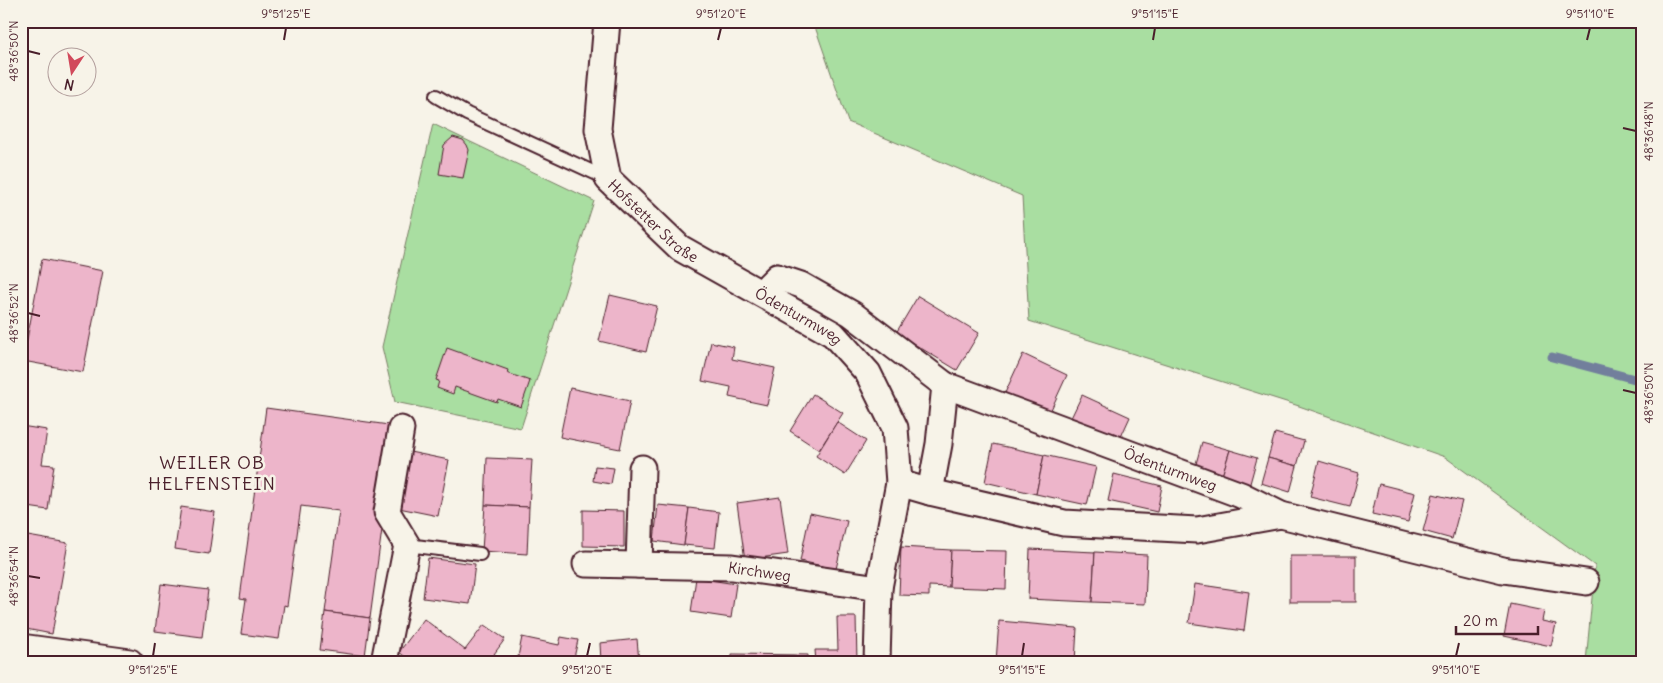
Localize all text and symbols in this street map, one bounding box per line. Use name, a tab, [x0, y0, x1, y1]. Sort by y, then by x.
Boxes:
text: 9°51'25"E	[261, 6, 311, 21]
text: 9°51'20"E	[696, 6, 746, 21]
text: 9°51'15"E	[1131, 6, 1179, 21]
text: 9°51'10"E	[1566, 6, 1614, 21]
text: 48°36'50"N	[6, 20, 21, 82]
north arrow	[48, 48, 98, 98]
text: N	[63, 75, 76, 95]
text: 48°36'48"N	[1641, 101, 1656, 161]
street label: Hofstetter Straße	[604, 175, 702, 266]
text: 48°36'52"N	[6, 283, 21, 343]
street label: Ödenturmweg	[752, 283, 847, 348]
text: 48°36'50"N	[1641, 362, 1656, 424]
street label: Ödenturmweg	[1121, 443, 1220, 495]
district label: WEILER OB HELFENSTEIN	[148, 451, 276, 495]
text: 48°36'54"N	[6, 546, 21, 606]
street label: Kirchweg	[727, 557, 792, 585]
scale bar	[1456, 603, 1538, 635]
text: 20 m	[1463, 611, 1498, 630]
text: 9°51'25"E	[128, 662, 178, 677]
text: 9°51'20"E	[562, 662, 612, 677]
text: 9°51'15"E	[998, 662, 1046, 677]
text: 9°51'10"E	[1432, 662, 1480, 677]

